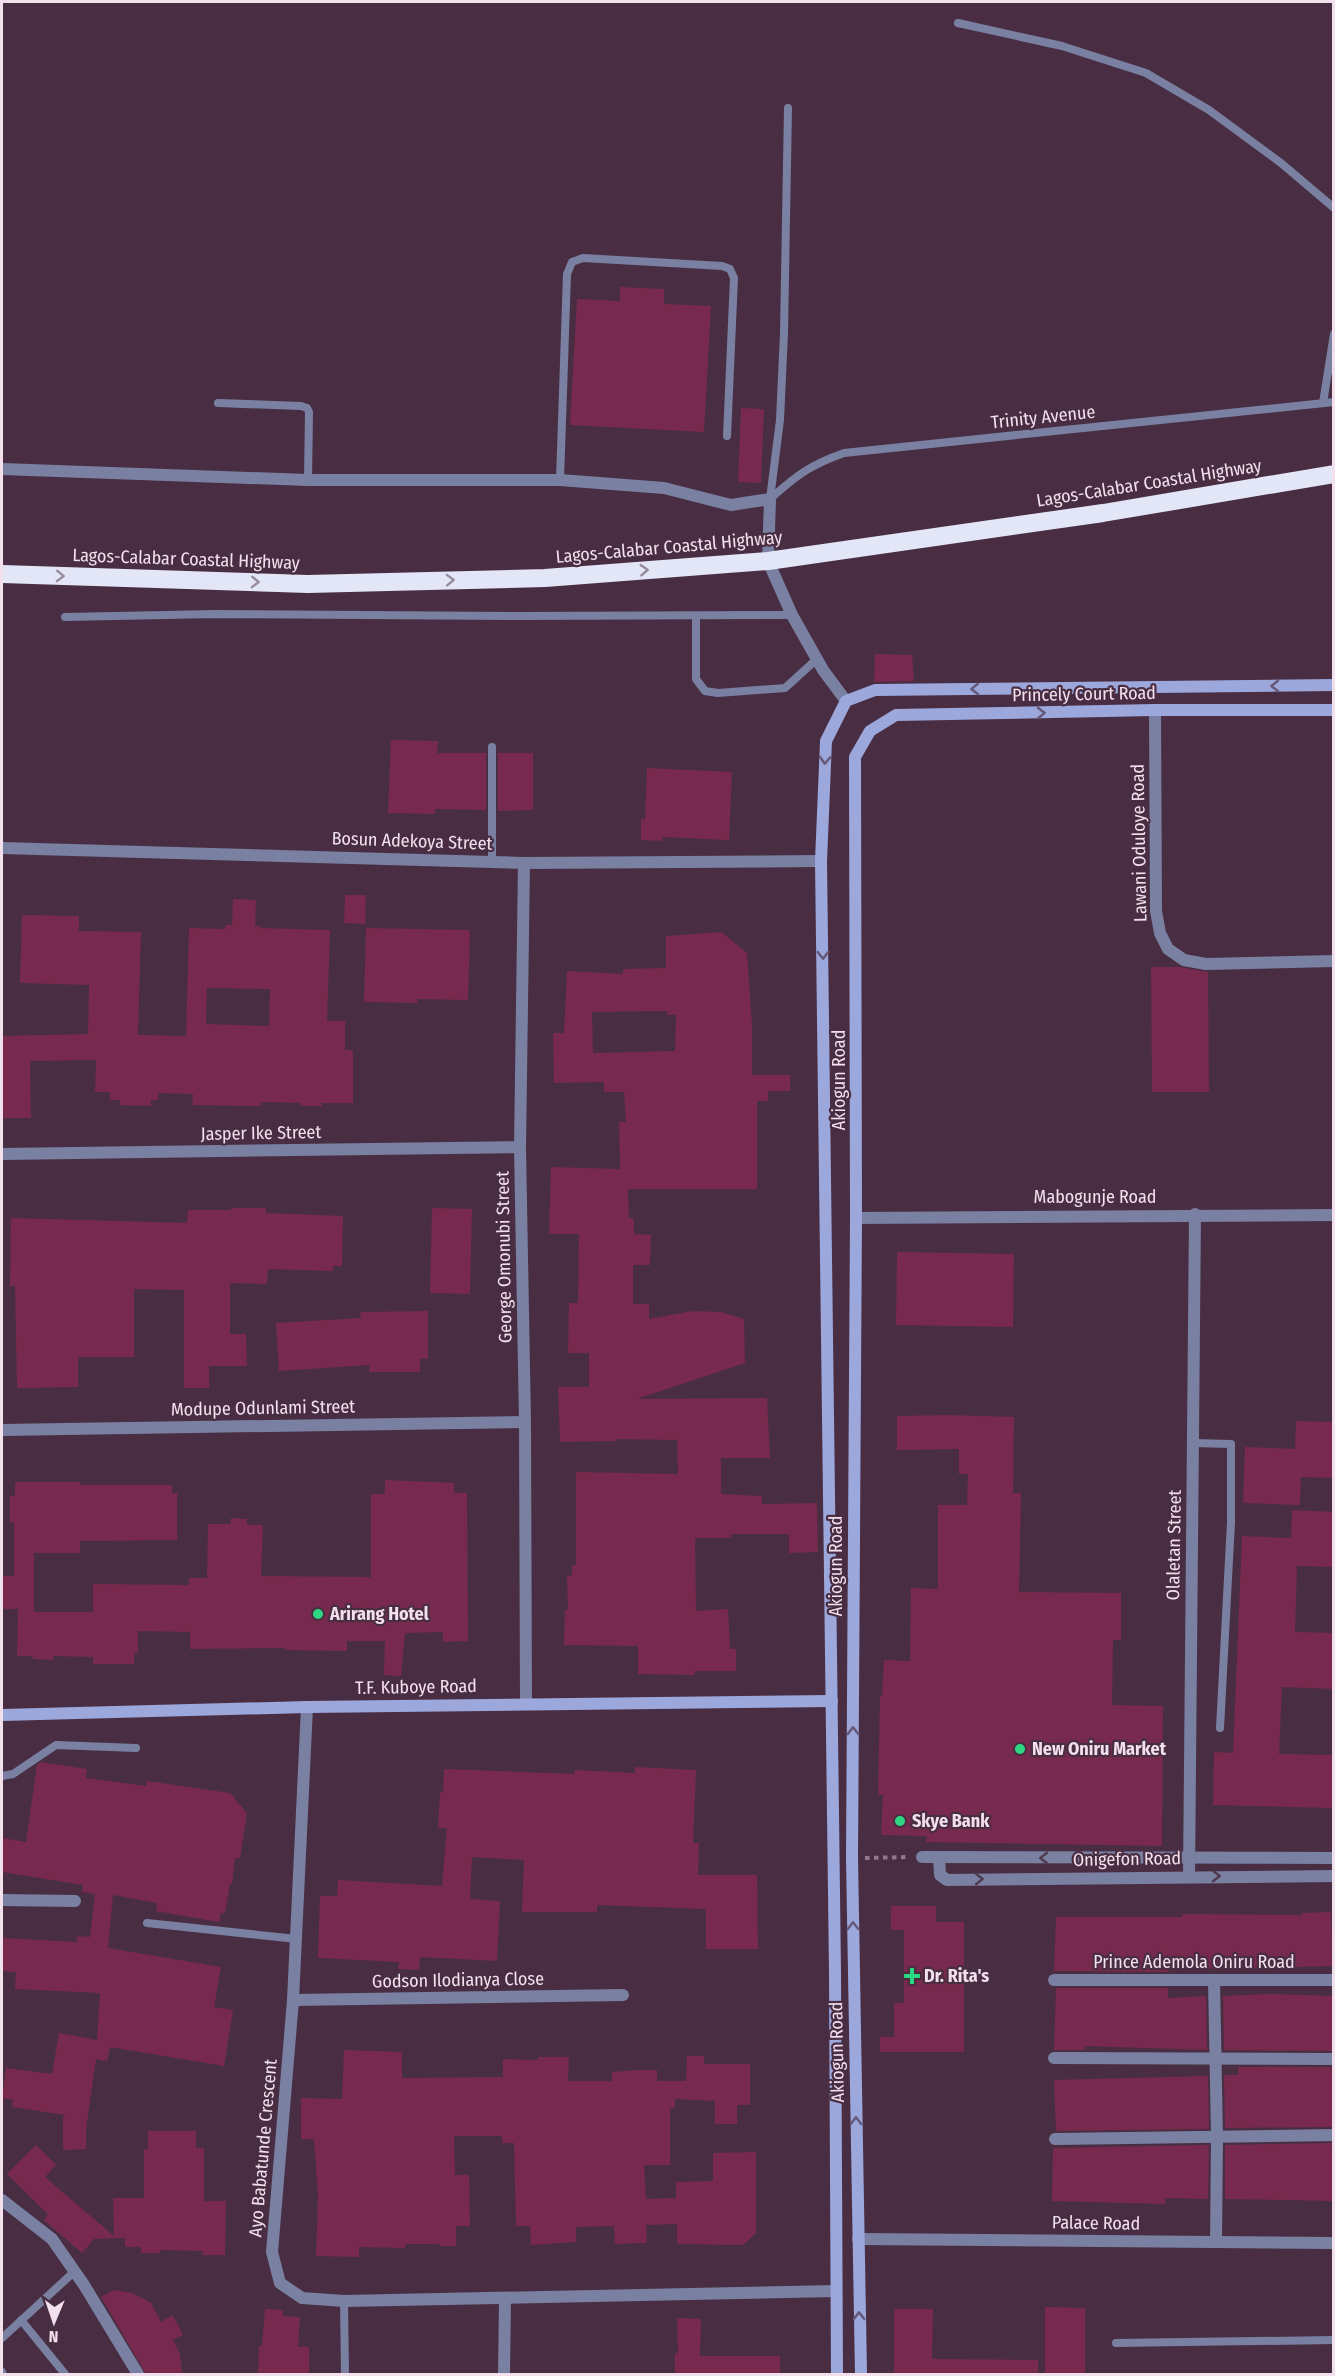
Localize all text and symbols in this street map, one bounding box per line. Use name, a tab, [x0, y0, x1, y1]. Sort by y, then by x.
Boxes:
street label: Trinity Avenue	[990, 401, 1096, 433]
street label: Lagos-Calabar Coastal Highway	[1035, 454, 1263, 512]
street label: Lagos-Calabar Coastal Highway	[555, 526, 783, 568]
street label: Lagos-Calabar Coastal Highway	[72, 544, 300, 574]
one-way arrow	[640, 564, 649, 577]
one-way arrow	[55, 569, 64, 582]
one-way arrow	[445, 574, 454, 587]
one-way arrow	[250, 576, 259, 589]
one-way arrow	[1271, 680, 1280, 692]
street label: Princely Court Road	[1012, 682, 1156, 706]
one-way arrow	[971, 683, 980, 695]
one-way arrow	[1036, 706, 1045, 719]
one-way arrow	[819, 756, 832, 765]
street label: Lawani Oduloye Road	[1127, 764, 1151, 922]
street label: Bosun Adekoya Street	[331, 827, 493, 855]
one-way arrow	[817, 950, 829, 959]
street label: Akiogun Road	[828, 1030, 850, 1130]
street label: Jasper Ike Street	[201, 1121, 322, 1145]
street label: George Omonubi Street	[491, 1171, 517, 1343]
street label: Mabogunje Road	[1034, 1186, 1156, 1208]
street label: Modupe Odunlami Street	[171, 1395, 355, 1421]
street label: Olaletan Street	[1162, 1489, 1186, 1601]
street label: Akiogun Road	[825, 1516, 847, 1616]
place label: Arirang Hotel	[329, 1603, 429, 1625]
marker: Arirang Hotel	[311, 1607, 325, 1621]
street label: T.F. Kuboye Road	[355, 1675, 477, 1699]
one-way arrow	[847, 1727, 859, 1736]
place label: New Oniru Market	[1032, 1738, 1167, 1760]
marker: New Oniru Market	[1013, 1742, 1027, 1756]
place label: Skye Bank	[912, 1810, 990, 1832]
marker: Skye Bank	[893, 1814, 907, 1828]
street label: Onigefon Road	[1073, 1847, 1181, 1871]
one-way arrow	[1040, 1852, 1049, 1864]
one-way arrow	[1212, 1870, 1221, 1882]
one-way arrow	[975, 1873, 984, 1885]
one-way arrow	[847, 1922, 860, 1931]
street label: Prince Ademola Oniru Road	[1093, 1951, 1295, 1973]
place label: Dr. Rita's	[924, 1965, 989, 1987]
street label: Godson Ilodianya Close	[372, 1967, 544, 1992]
marker: Dr. Rita's	[905, 1969, 919, 1983]
street label: Akiogun Road	[825, 2002, 849, 2102]
street label: Ayo Babatunde Crescent	[244, 2058, 282, 2238]
one-way arrow	[850, 2117, 862, 2126]
street label: Palace Road	[1052, 2211, 1140, 2235]
north arrow	[24, 2292, 84, 2352]
one-way arrow	[853, 2312, 866, 2321]
text: N	[48, 2327, 59, 2346]

